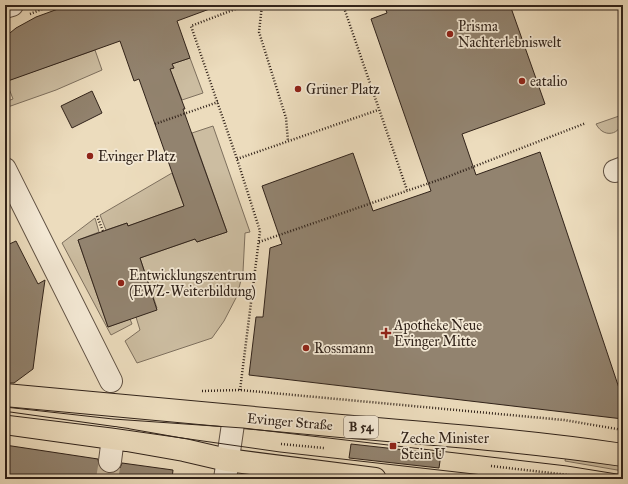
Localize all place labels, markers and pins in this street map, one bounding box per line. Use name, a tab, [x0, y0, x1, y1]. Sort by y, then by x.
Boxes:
place label: Prisma Nachterlebniswelt	[458, 18, 562, 51]
marker: Prisma Nachterlebniswelt	[445, 29, 455, 39]
place label: eatalio	[530, 73, 567, 90]
marker: eatalio	[517, 76, 527, 86]
place label: Grüner Platz	[306, 81, 380, 98]
marker: Grüner Platz	[293, 84, 303, 94]
place label: Evinger Platz	[98, 148, 176, 165]
marker: Evinger Platz	[85, 151, 95, 161]
place label: Entwicklungszentrum (EWZ-Weiterbildung)	[129, 267, 257, 301]
marker: Entwicklungszentrum (EWZ-Weiterbildung)	[116, 278, 126, 288]
place label: Apotheke Neue Evinger Mitte	[393, 317, 482, 350]
marker: Apotheke Neue Evinger Mitte	[381, 328, 391, 338]
place label: Rossmann	[314, 340, 374, 357]
marker: Rossmann	[301, 343, 311, 353]
place label: Zeche Minister Stein U	[401, 430, 490, 463]
marker: Zeche Minister Stein U	[388, 441, 398, 451]

